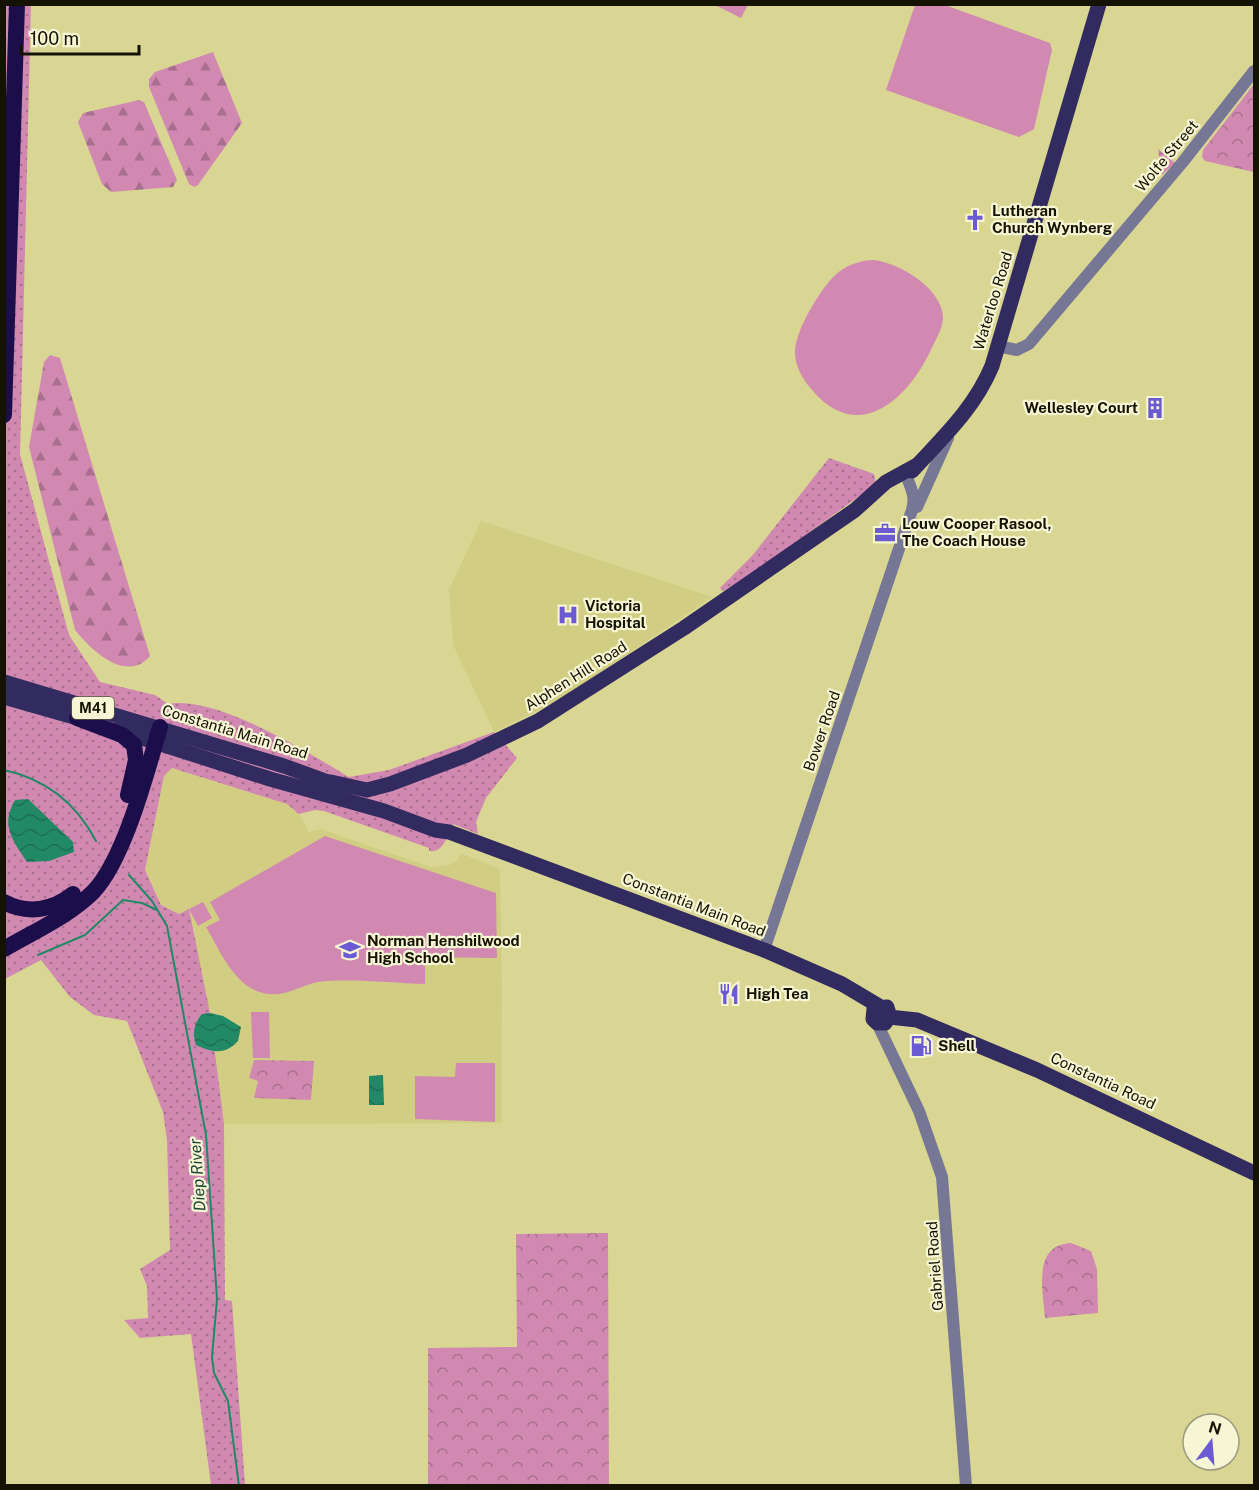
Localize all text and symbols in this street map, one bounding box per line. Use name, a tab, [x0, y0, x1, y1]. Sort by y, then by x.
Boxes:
scale bar	[21, 18, 140, 56]
text: 100 m	[30, 28, 79, 49]
street label: Wolfe Street	[1132, 116, 1202, 195]
place label: Lutheran Church Wynberg	[992, 202, 1113, 236]
church icon: Lutheran Church Wynberg	[963, 208, 987, 232]
street label: Waterloo Road	[970, 250, 1016, 352]
building icon: Wellesley Court	[1143, 396, 1167, 420]
place label: Wellesley Court	[1025, 399, 1138, 416]
place label: Louw Cooper Rasool, The Coach House	[902, 515, 1052, 549]
office icon: Louw Cooper Rasool, The Coach House	[873, 521, 897, 545]
place label: Victoria Hospital	[585, 597, 646, 631]
hospital icon: Victoria Hospital	[556, 603, 580, 627]
street label: Alphen Hill Road	[522, 637, 630, 714]
street label: Bower Road	[800, 689, 843, 773]
road number: M41	[72, 697, 114, 719]
street label: Constantia Main Road	[160, 701, 310, 762]
street label: Constantia Main Road	[620, 869, 768, 940]
place label: Norman Henshilwood High School	[367, 932, 520, 966]
school or university icon: Norman Henshilwood High School	[338, 938, 362, 962]
restaurant icon: High Tea	[717, 982, 741, 1006]
place label: High Tea	[746, 985, 808, 1002]
fuel station icon: Shell	[909, 1034, 933, 1058]
place label: Shell	[938, 1037, 976, 1054]
street label: Constantia Road	[1048, 1049, 1159, 1112]
water label: Diep River	[185, 1137, 210, 1212]
street label: Gabriel Road	[923, 1221, 946, 1312]
north arrow	[1181, 1412, 1241, 1472]
text: N	[1206, 1417, 1224, 1439]

